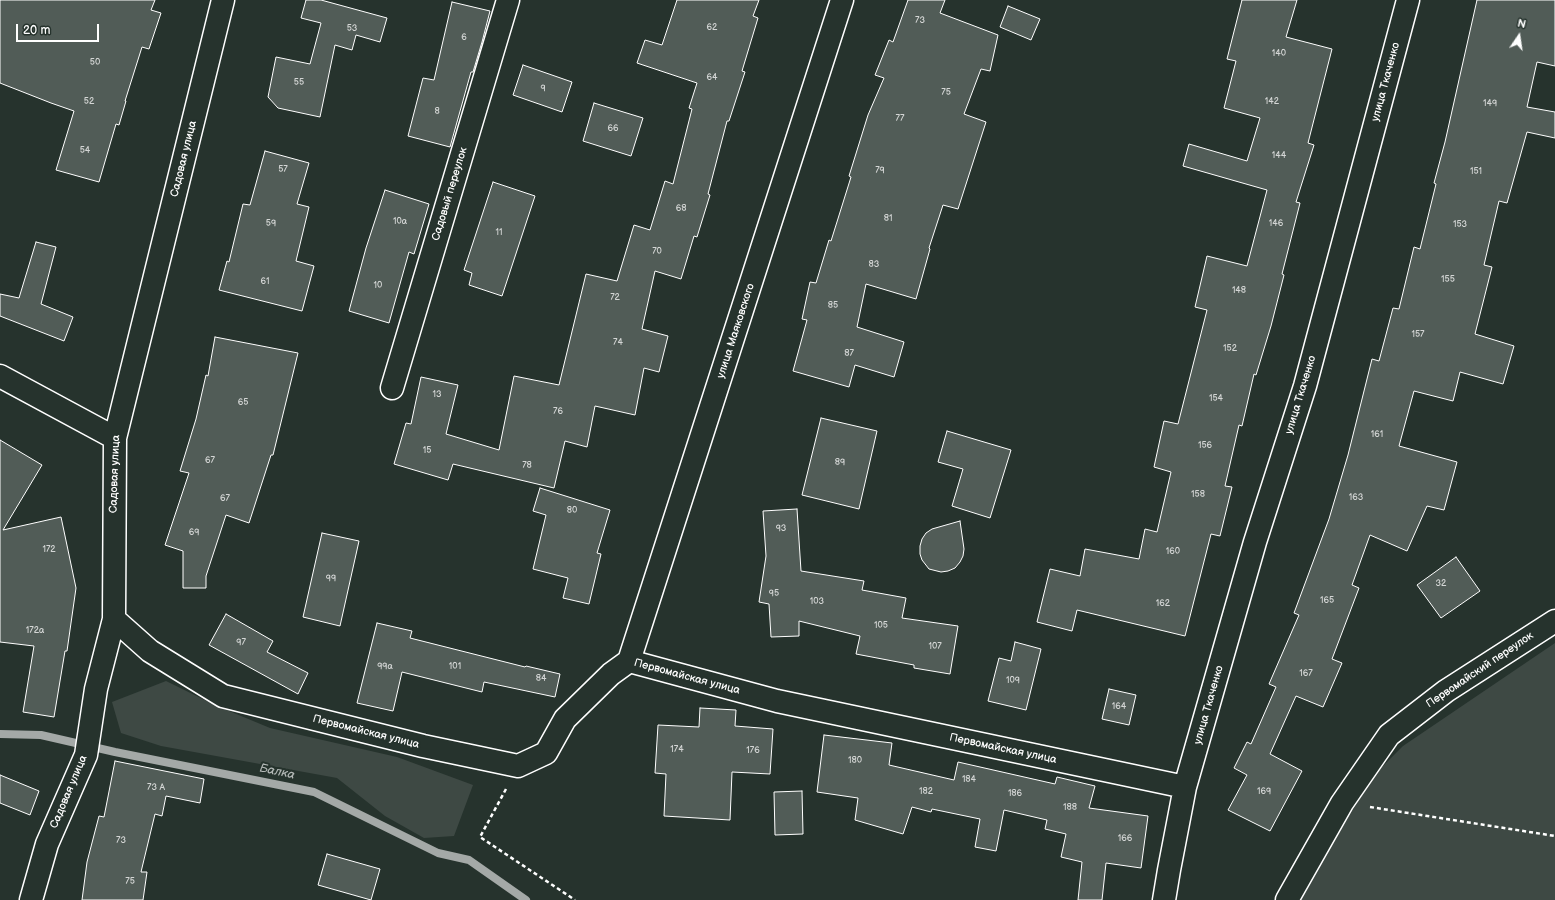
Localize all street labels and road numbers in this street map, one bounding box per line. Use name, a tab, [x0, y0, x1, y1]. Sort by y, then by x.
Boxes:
street label: улица Ткаченко	[1369, 41, 1403, 123]
street label: Садовая улица	[168, 119, 200, 199]
street label: Садовый переулок	[430, 146, 470, 242]
street label: улица Маяковского	[714, 282, 758, 380]
street label: улица Ткаченко	[1283, 354, 1319, 436]
street label: Садовая улица	[107, 435, 123, 513]
street label: Первомайский переулок	[1424, 629, 1536, 711]
street label: Первомайская улица	[633, 656, 741, 698]
street label: улица Ткаченко	[1191, 664, 1227, 746]
street label: Первомайская улица	[311, 712, 421, 752]
street label: Первомайская улица	[948, 731, 1058, 767]
street label: Садовая улица	[48, 753, 90, 831]

